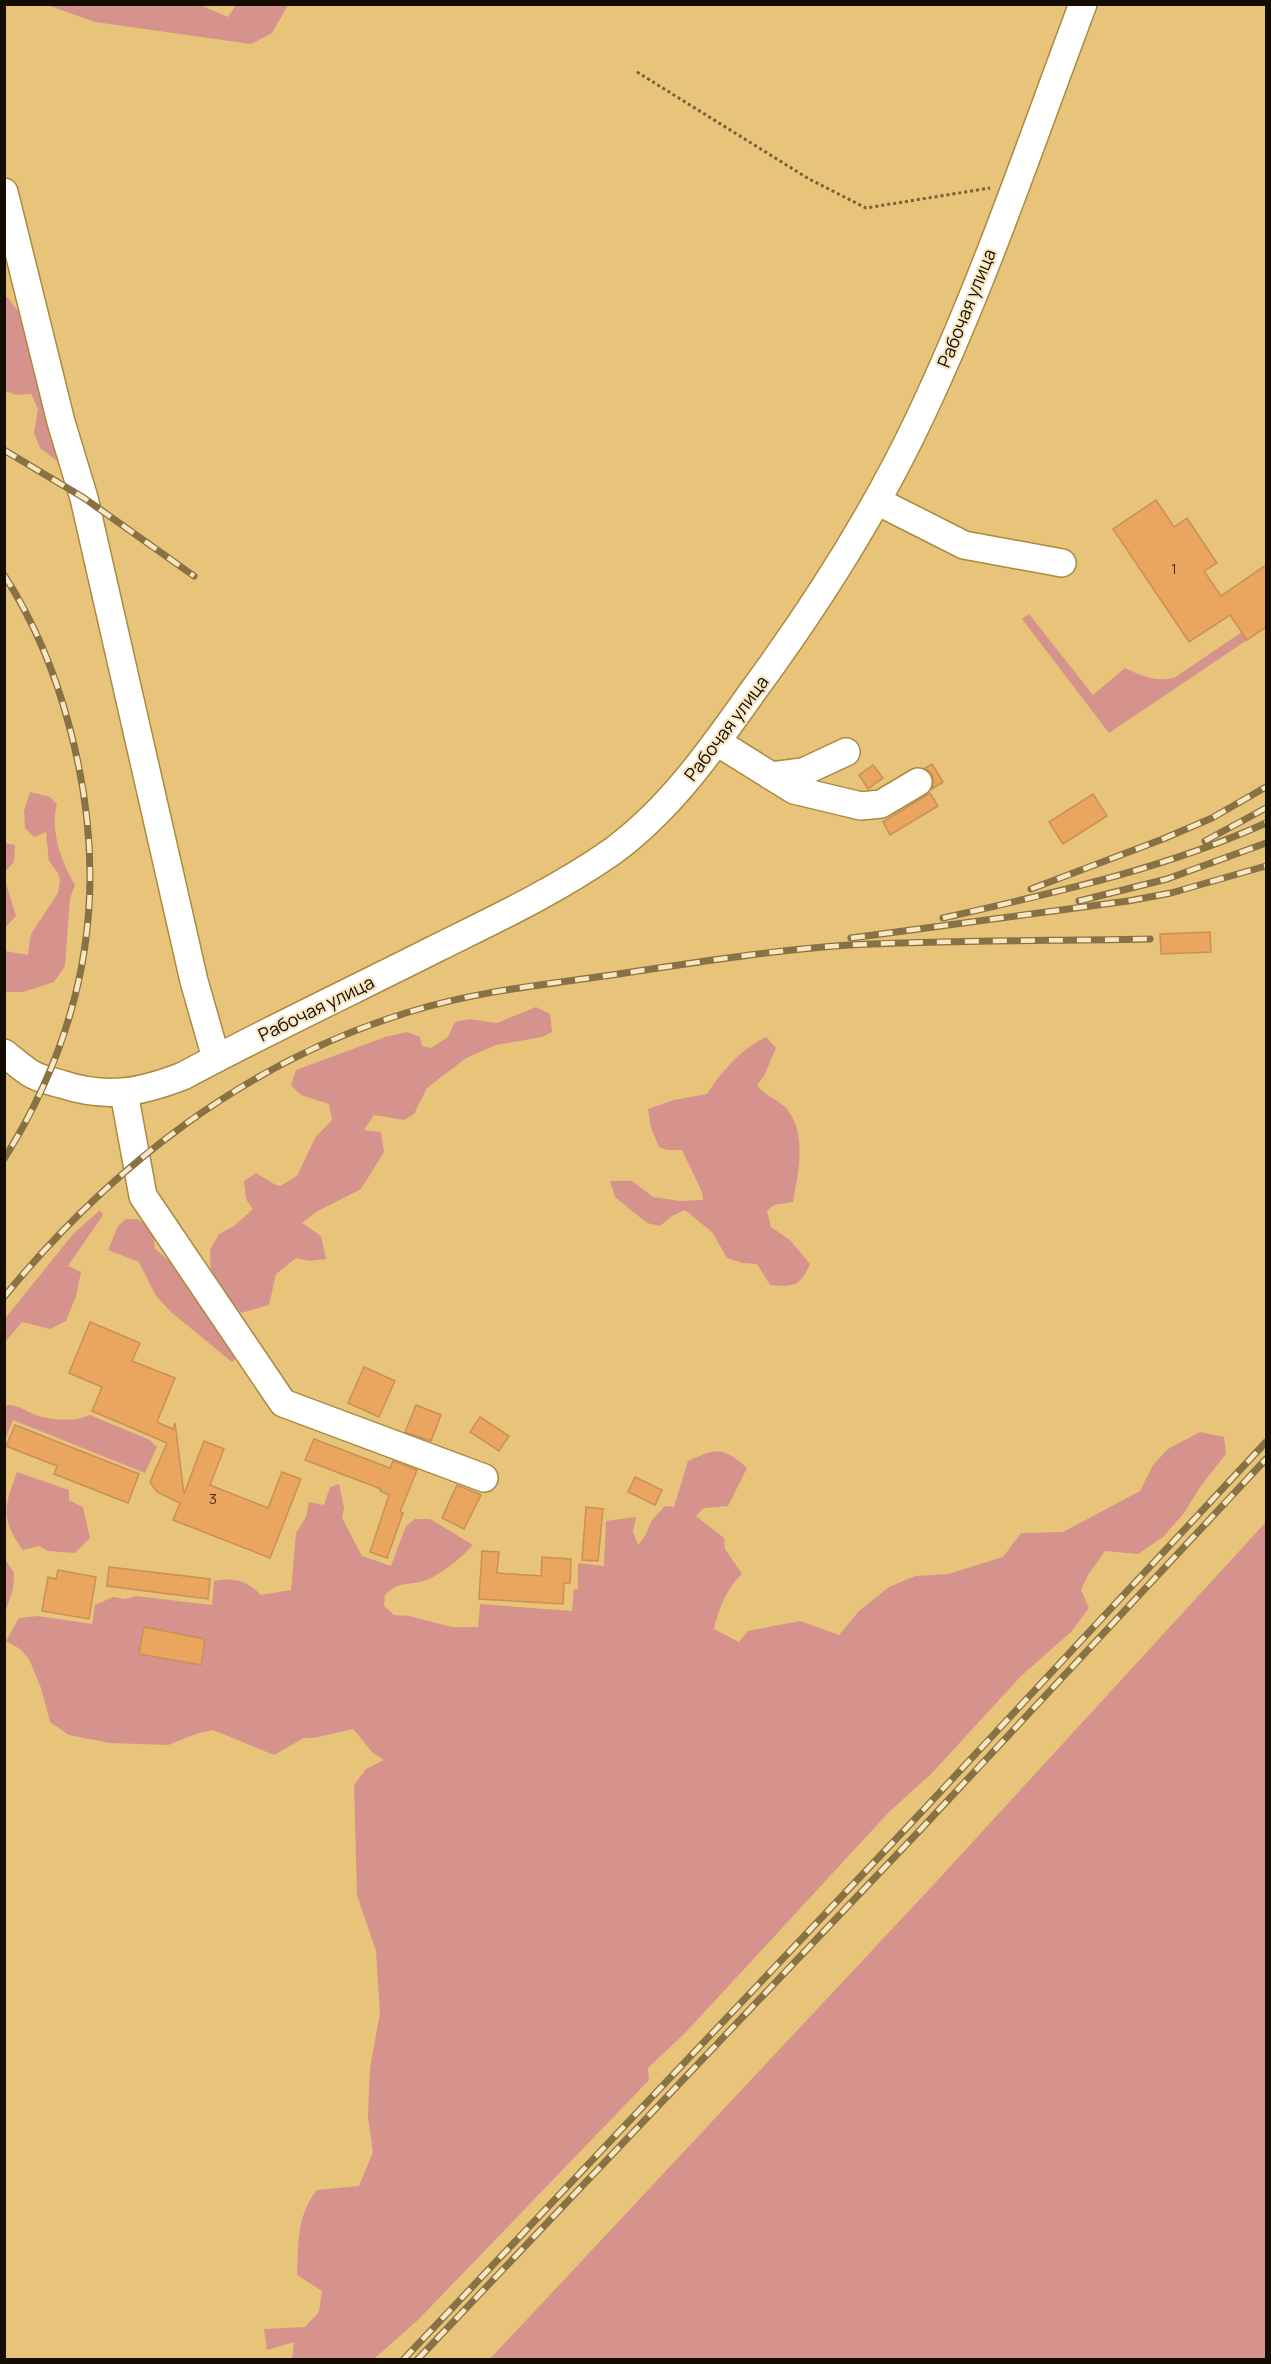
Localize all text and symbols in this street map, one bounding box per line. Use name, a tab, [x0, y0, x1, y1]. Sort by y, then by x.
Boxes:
street label: Рабочая улица	[931, 245, 1001, 371]
house number: 1	[1171, 558, 1177, 579]
street label: Рабочая улица	[678, 670, 774, 786]
street label: Рабочая улица	[254, 970, 378, 1046]
house number: 3	[209, 1488, 217, 1509]

